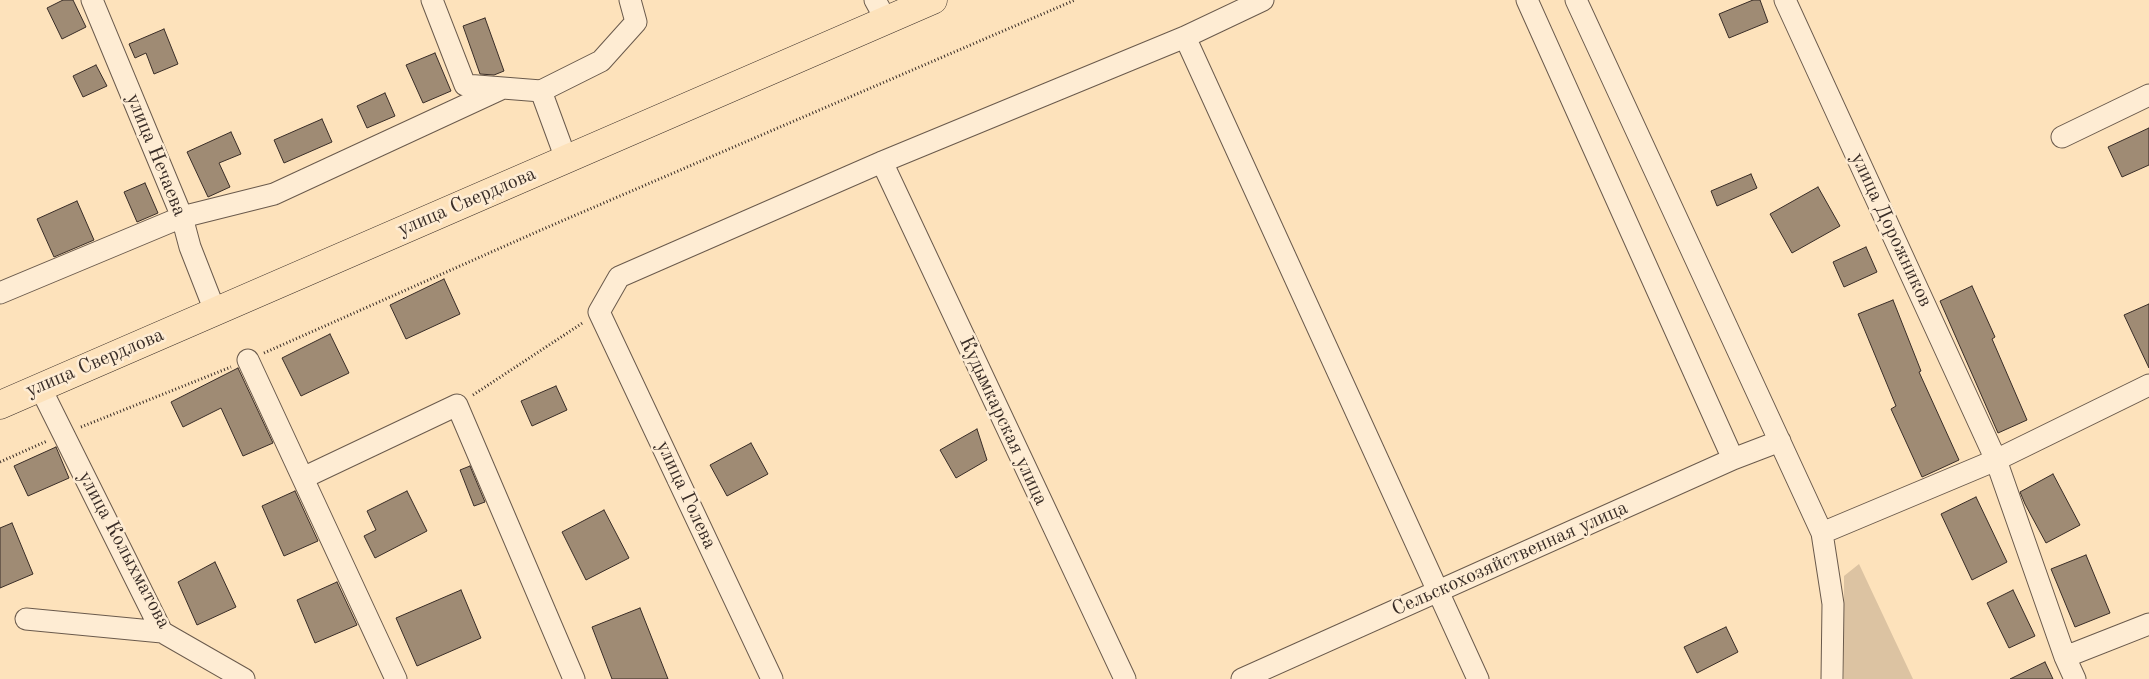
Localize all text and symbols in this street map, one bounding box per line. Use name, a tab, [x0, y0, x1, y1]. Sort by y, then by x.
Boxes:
street label: улица Нечаева	[120, 90, 192, 220]
street label: улица Дорожников	[1845, 149, 1937, 311]
street label: улица Свердлова	[394, 162, 540, 242]
street label: улица Свердлова	[22, 323, 168, 403]
street label: Кудымкарская улица	[953, 333, 1053, 509]
street label: улица Голева	[650, 437, 722, 553]
street label: улица Колыхматова	[72, 467, 176, 633]
street label: Сельскохозяйственная улица	[1388, 496, 1632, 622]

